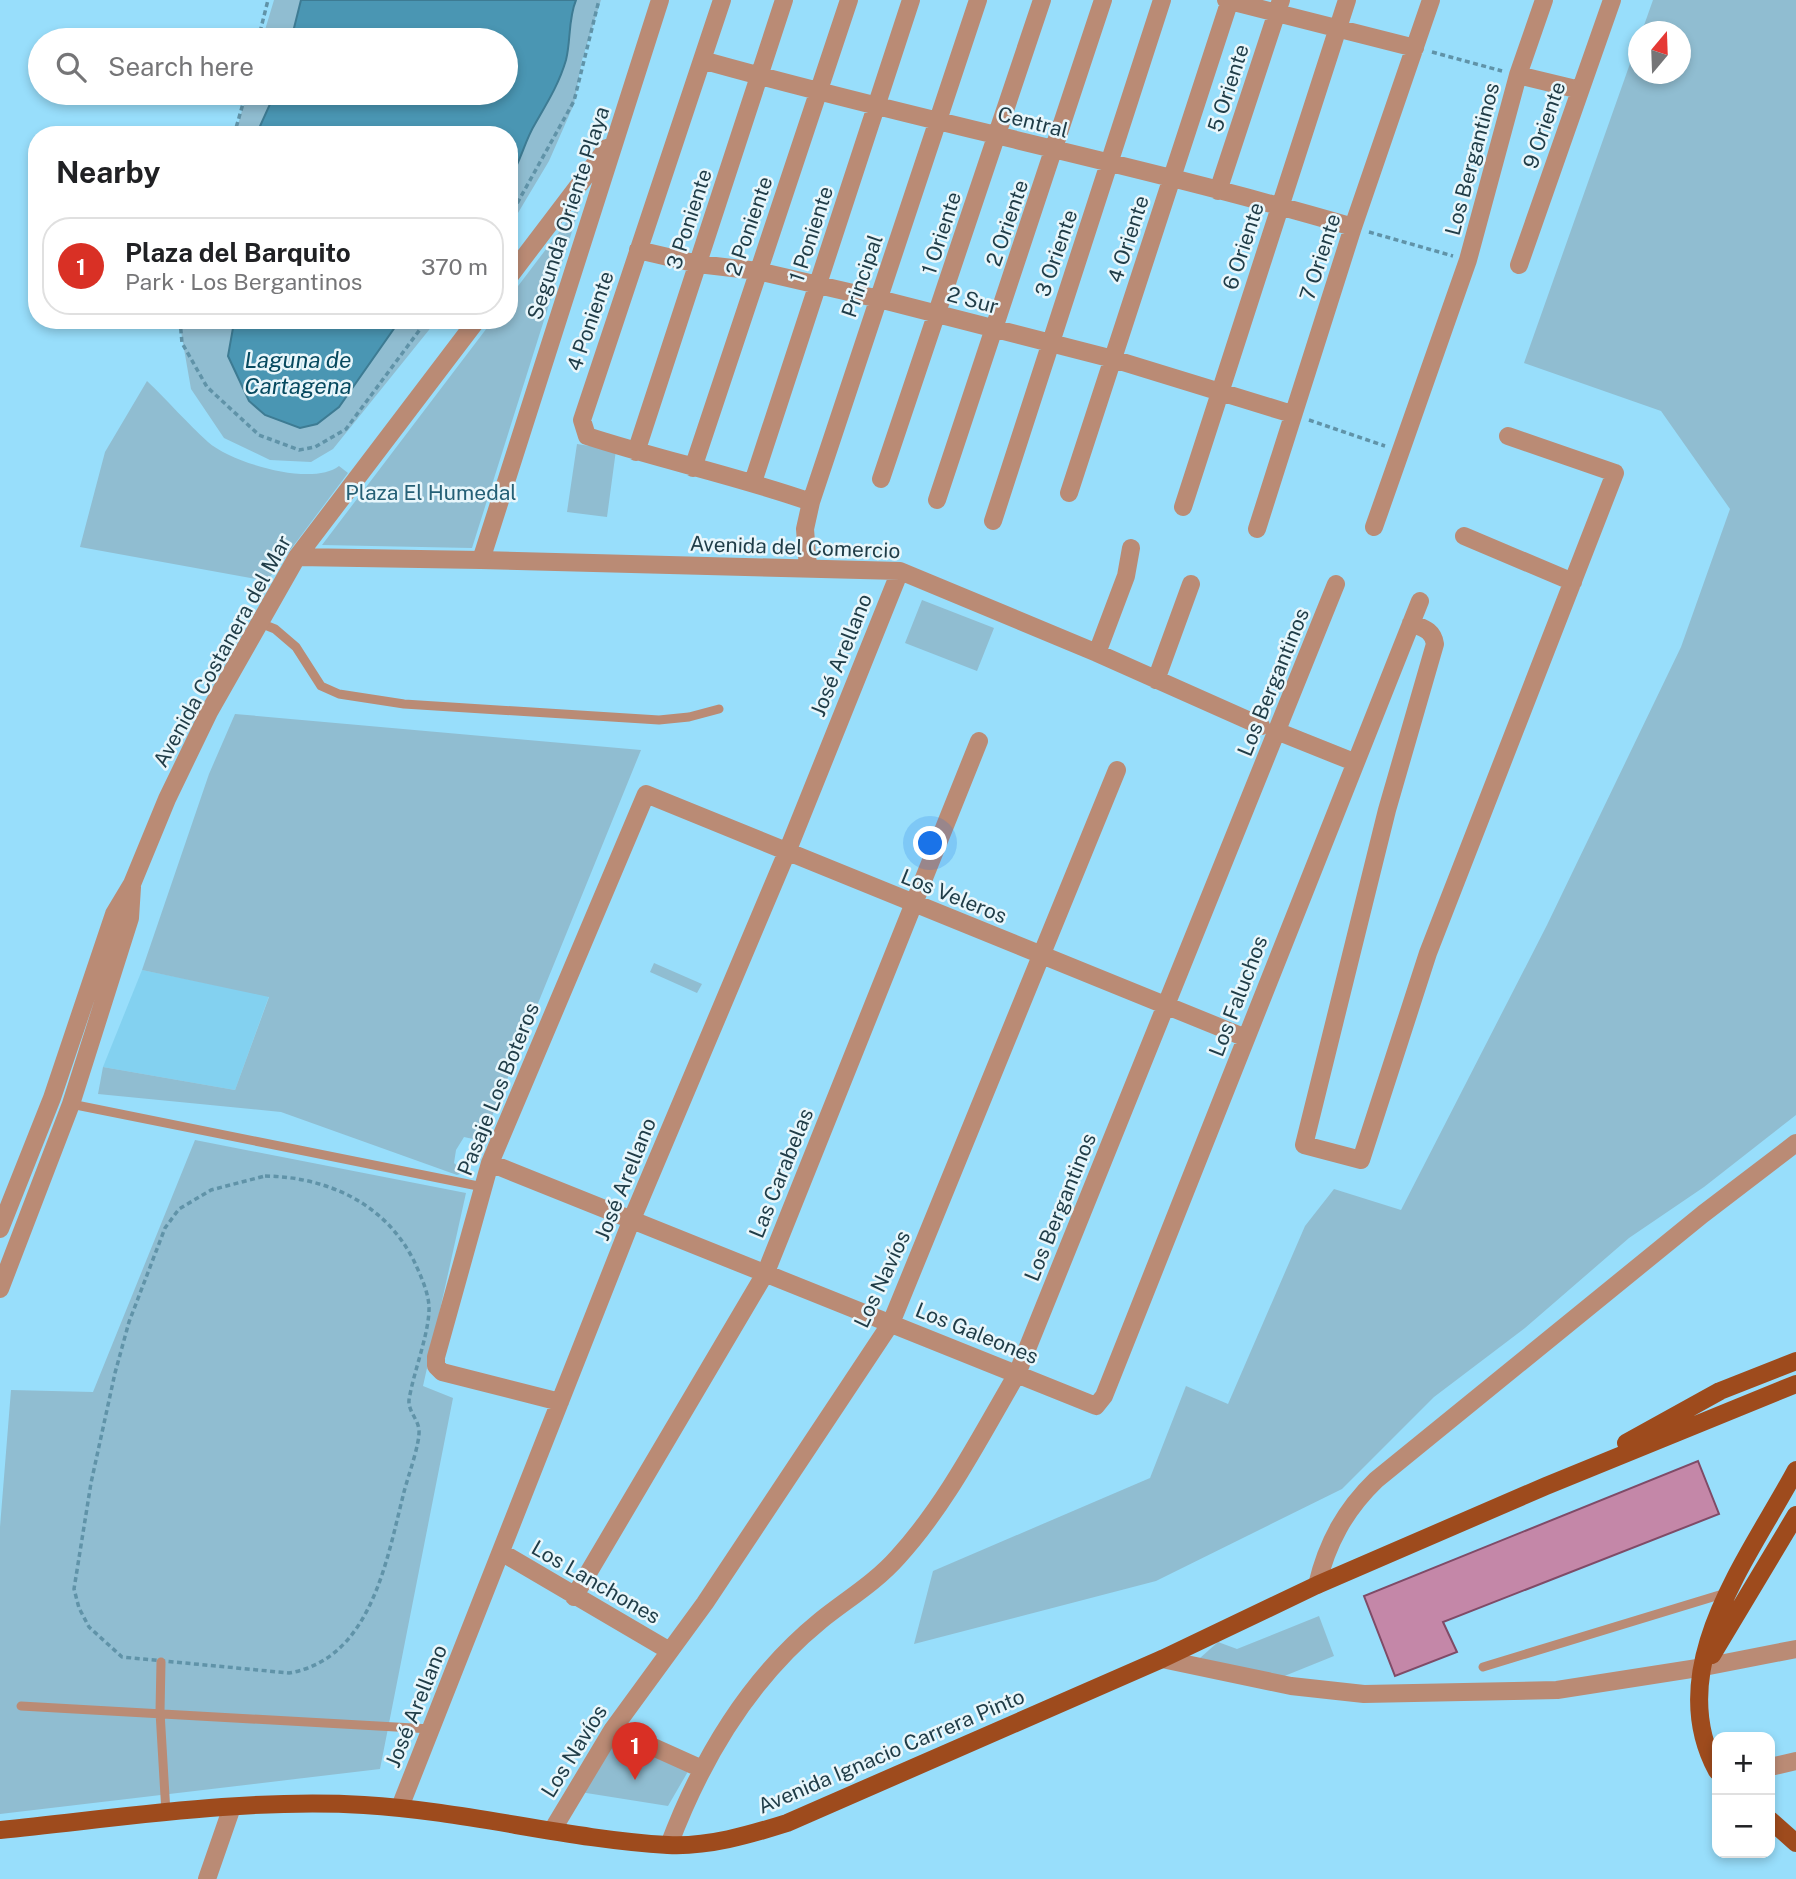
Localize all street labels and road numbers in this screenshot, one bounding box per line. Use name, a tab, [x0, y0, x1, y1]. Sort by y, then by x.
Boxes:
street label: 5 Oriente	[1202, 41, 1254, 135]
street label: 9 Oriente	[1517, 78, 1571, 172]
street label: Los Bergantinos	[1440, 80, 1504, 238]
street label: Central	[995, 101, 1071, 143]
street label: Segunda Oriente Playa	[522, 103, 614, 323]
street label: 3 Poniente	[661, 166, 717, 272]
street label: 2 Poniente	[720, 173, 778, 279]
street label: 2 Oriente	[981, 177, 1033, 269]
street label: 1 Poniente	[784, 183, 838, 285]
street label: 1 Oriente	[916, 188, 966, 278]
street label: 4 Oriente	[1102, 192, 1154, 286]
street label: 6 Oriente	[1217, 199, 1269, 293]
street label: 3 Oriente	[1029, 206, 1083, 300]
street label: 7 Oriente	[1294, 210, 1346, 304]
street label: Principal	[836, 231, 888, 321]
street label: 4 Poniente	[561, 268, 619, 374]
street label: 2 Sur	[945, 281, 1001, 319]
street label: Avenida Costanera del Mar	[148, 531, 296, 771]
street label: Avenida del Comercio	[689, 531, 901, 563]
street label: José Arellano	[805, 590, 877, 720]
street label: Los Bergantinos	[1232, 604, 1314, 760]
street label: Los Veleros	[897, 863, 1011, 929]
street label: Los Faluchos	[1204, 932, 1272, 1060]
street label: Pasaje Los Boteros	[452, 999, 544, 1179]
street label: Las Carabelas	[744, 1105, 818, 1241]
street label: José Arellano	[589, 1114, 661, 1244]
street label: Los Bergantinos	[1019, 1129, 1101, 1285]
street label: Los Navíos	[849, 1226, 915, 1332]
street label: Los Galeones	[912, 1297, 1042, 1369]
street label: Los Lanchones	[527, 1535, 665, 1629]
street label: José Arellano	[380, 1641, 452, 1771]
street label: Avenida Ignacio Carrera Pinto	[754, 1683, 1028, 1819]
street label: Los Navíos	[536, 1700, 612, 1802]

